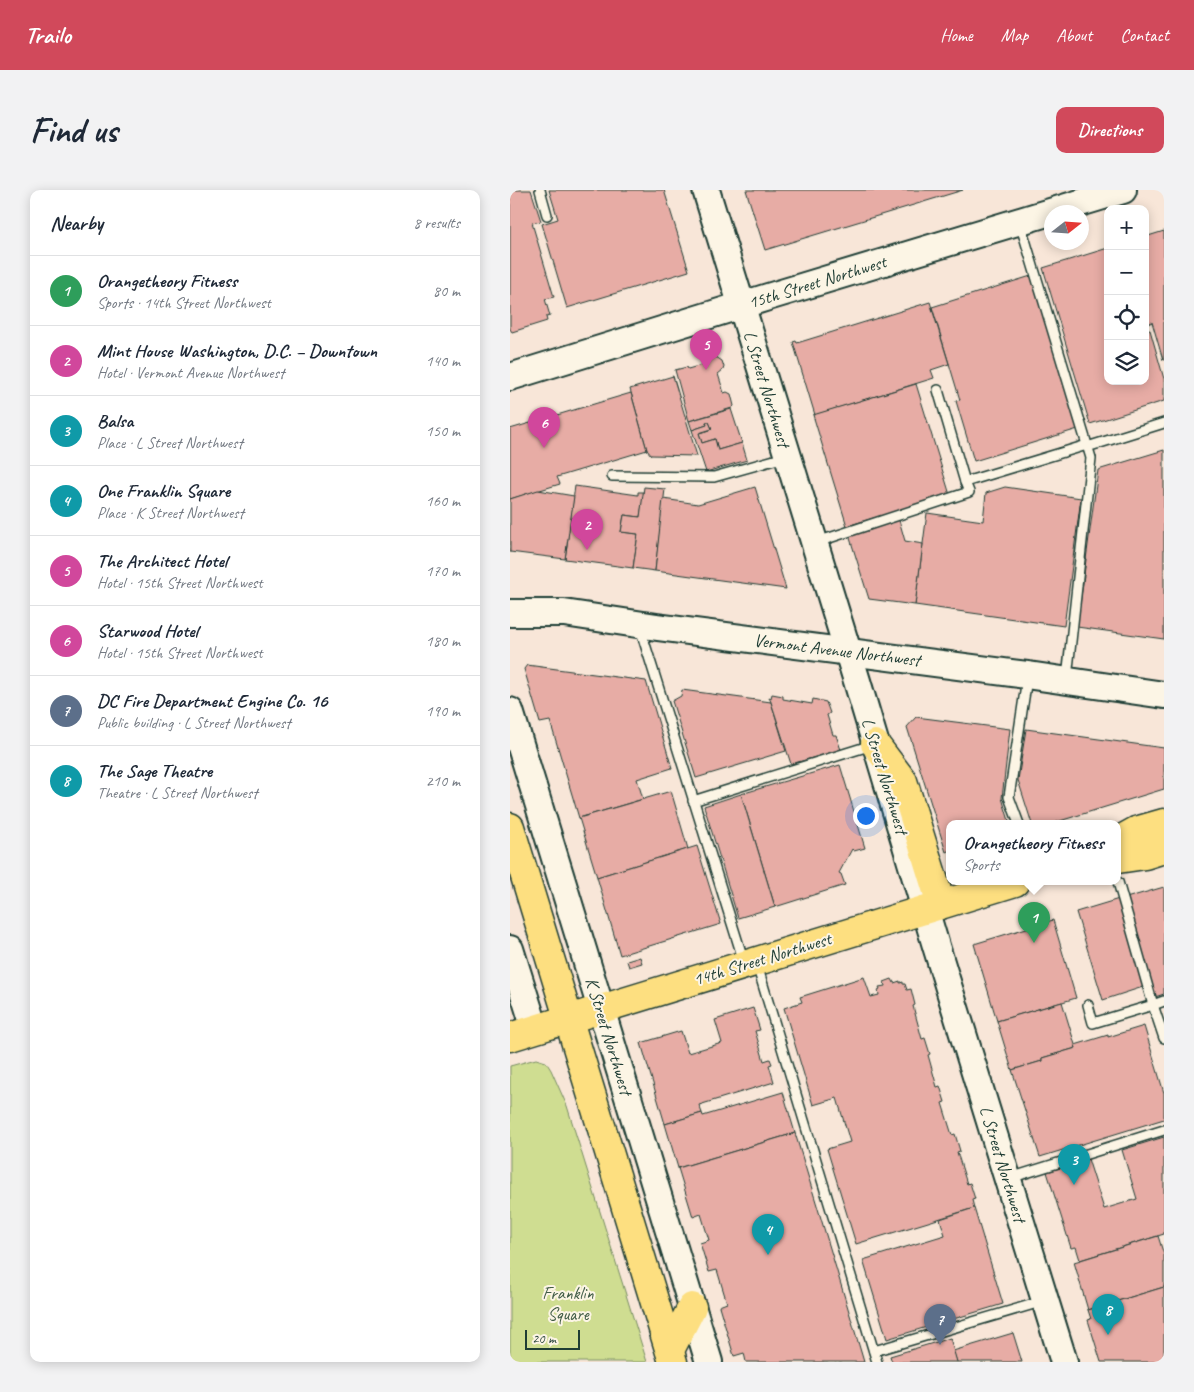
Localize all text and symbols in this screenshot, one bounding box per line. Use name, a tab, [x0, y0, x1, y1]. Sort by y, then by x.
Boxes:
text: Trailo	[25, 20, 71, 50]
text: Home	[940, 24, 973, 46]
text: Map	[1001, 24, 1028, 46]
text: About	[1056, 24, 1092, 46]
text: Contact	[1120, 24, 1169, 46]
button: Directions	[1056, 107, 1164, 153]
text: Find us	[30, 108, 117, 153]
north arrow	[1044, 205, 1089, 250]
map controls	[1104, 205, 1149, 385]
button: +	[1104, 205, 1149, 250]
text: Nearby	[50, 210, 103, 236]
text: 8 results	[413, 213, 460, 233]
street label: 15th Street Northwest	[745, 250, 890, 313]
button: −	[1104, 250, 1149, 295]
text: Orangetheory Fitness	[97, 269, 237, 293]
text: 1	[62, 281, 70, 301]
text: 80 m	[433, 281, 460, 301]
text: Sports · 14th Street Northwest	[97, 293, 271, 313]
button: locate	[1104, 295, 1149, 340]
street label: L Street Northwest	[739, 328, 796, 453]
pin: 5	[690, 329, 722, 370]
text: Mint House Washington, D.C. – Downtown	[97, 339, 377, 363]
button: layers	[1104, 340, 1149, 385]
text: 2	[62, 351, 70, 371]
text: 140 m	[426, 351, 460, 371]
text: Hotel · Vermont Avenue Northwest	[97, 363, 284, 383]
pin: 6	[528, 407, 560, 448]
text: Balsa	[97, 409, 133, 433]
text: 3	[62, 421, 70, 441]
text: 150 m	[426, 421, 460, 441]
text: Place · L Street Northwest	[97, 433, 243, 453]
text: One Franklin Square	[97, 479, 230, 503]
text: 4	[62, 491, 70, 511]
text: 160 m	[426, 491, 460, 511]
text: Place · K Street Northwest	[97, 503, 244, 523]
pin: 2	[571, 509, 603, 550]
text: The Architect Hotel	[97, 549, 227, 573]
text: 5	[63, 561, 69, 581]
text: 170 m	[426, 561, 460, 581]
text: Hotel · 15th Street Northwest	[97, 573, 263, 593]
text: Starwood Hotel	[97, 619, 198, 643]
street label: Vermont Avenue Northwest	[753, 629, 924, 671]
text: 6	[62, 631, 70, 651]
text: 180 m	[426, 631, 460, 651]
text: Hotel · 15th Street Northwest	[97, 643, 263, 663]
text: DC Fire Department Engine Co. 16	[97, 689, 327, 713]
text: 7	[62, 701, 70, 721]
text: 190 m	[426, 701, 460, 721]
text: Public building · L Street Northwest	[97, 713, 291, 733]
street label: L Street Northwest	[857, 715, 914, 840]
text: The Sage Theatre	[97, 759, 212, 783]
text: 8	[62, 771, 70, 791]
text: 210 m	[426, 771, 460, 791]
text: Theatre · L Street Northwest	[97, 783, 258, 803]
your location	[853, 803, 879, 829]
popup	[946, 820, 1121, 885]
text: Orangetheory Fitness	[963, 831, 1104, 855]
text: Sports	[963, 855, 999, 875]
pin: 1	[1018, 902, 1050, 943]
street label: 14th Street Northwest	[690, 927, 835, 990]
street label: K Street Northwest	[581, 975, 638, 1100]
street label: L Street Northwest	[975, 1103, 1032, 1228]
pin: 3	[1058, 1144, 1090, 1185]
pin: 4	[752, 1214, 784, 1255]
park label: Franklin Square	[542, 1282, 595, 1325]
pin: 8	[1092, 1294, 1124, 1335]
pin: 7	[924, 1304, 956, 1345]
scale bar	[525, 1327, 580, 1350]
text: 20 m	[532, 1330, 556, 1347]

